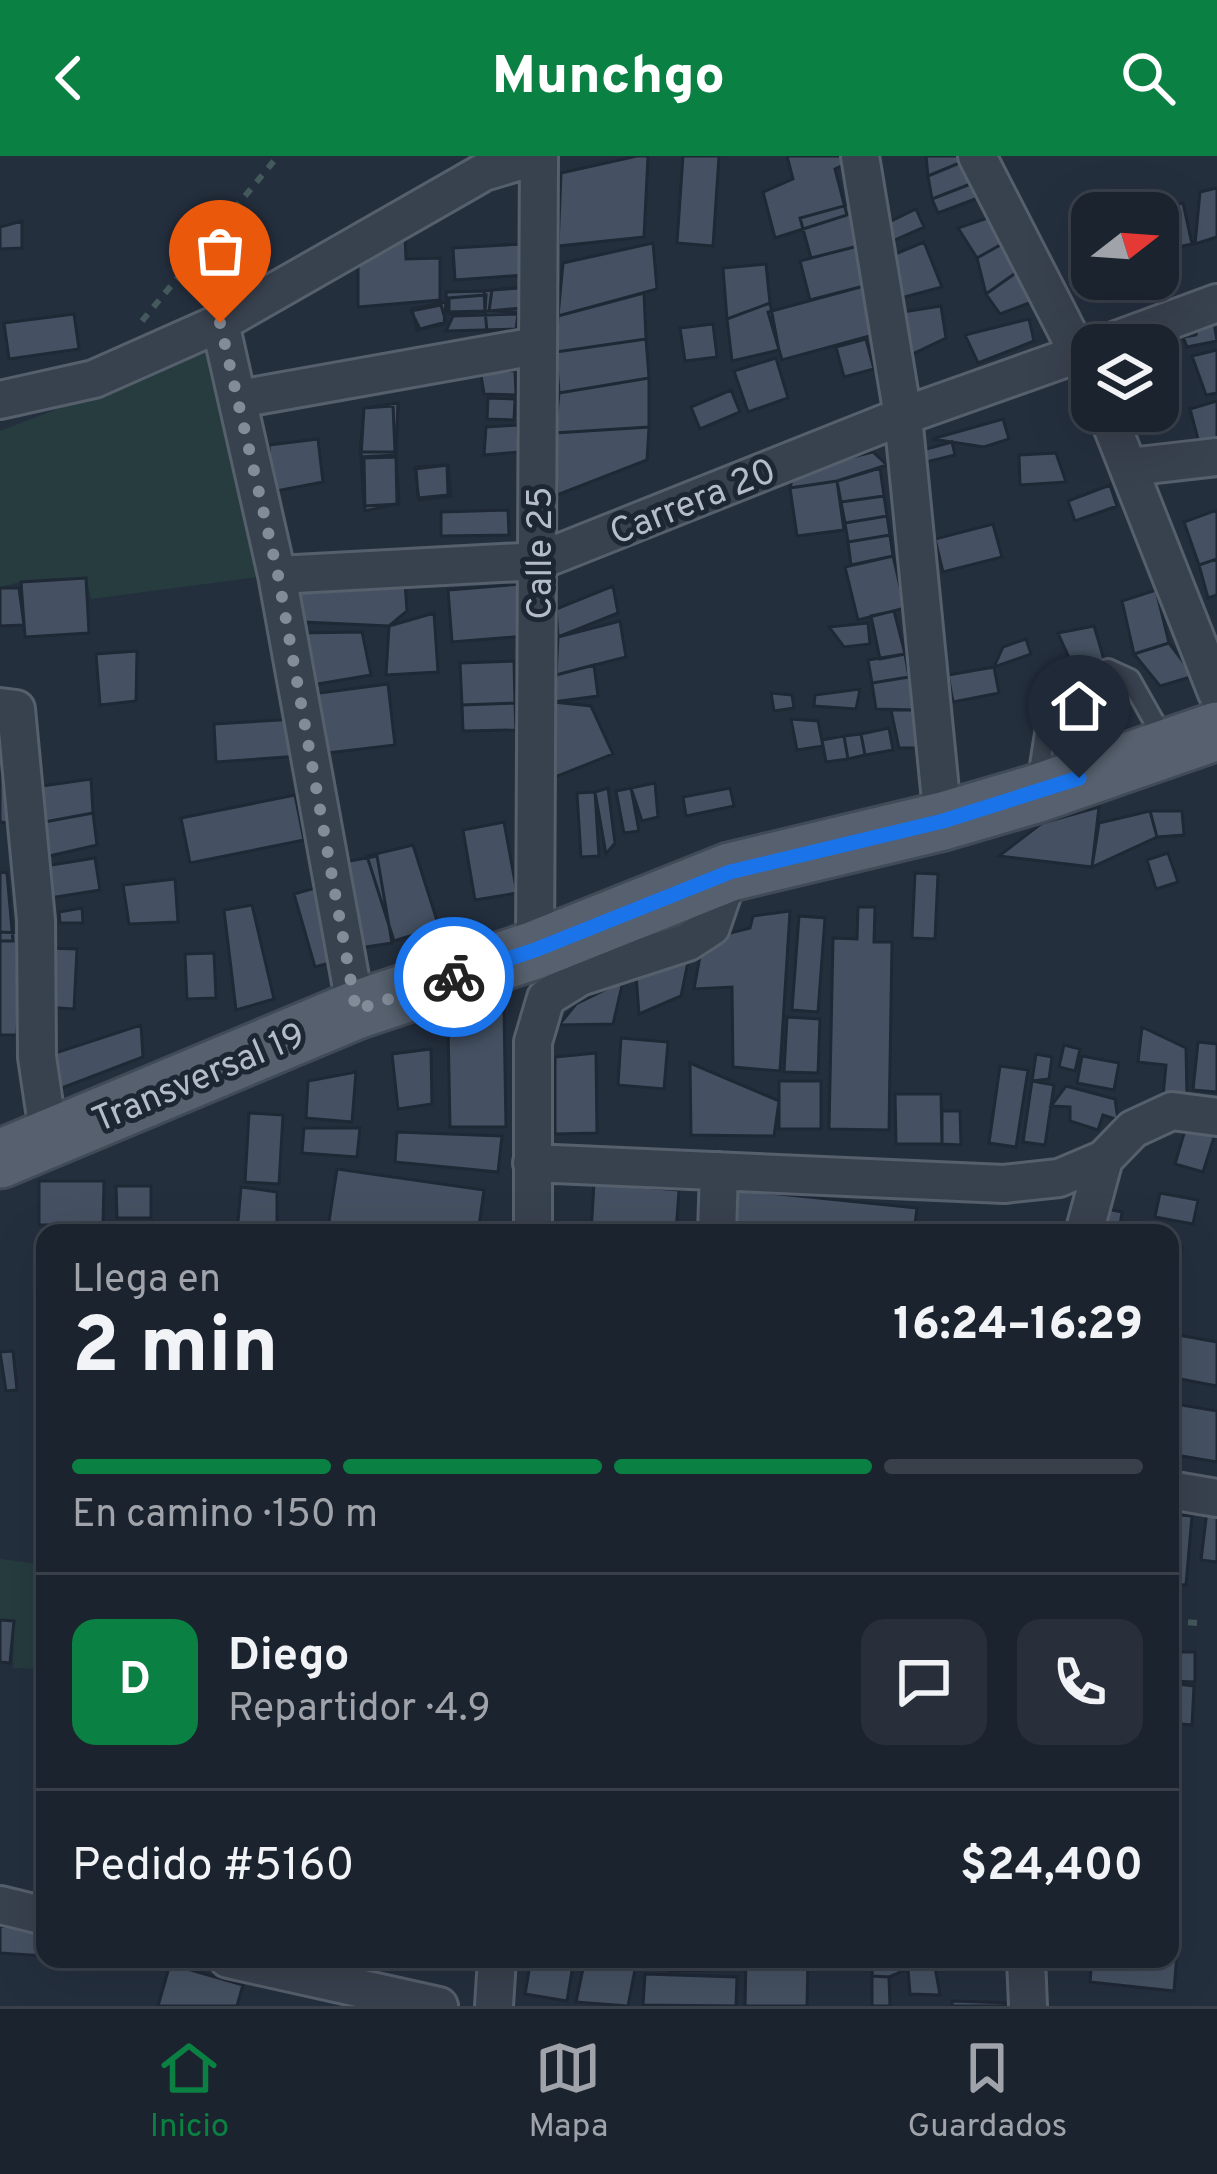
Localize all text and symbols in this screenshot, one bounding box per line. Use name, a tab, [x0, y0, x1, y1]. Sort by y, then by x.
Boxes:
text: Munchgo	[492, 44, 725, 113]
icon: back	[36, 45, 102, 111]
icon: search	[1115, 45, 1181, 111]
north arrow	[1071, 192, 1179, 300]
map controls	[1071, 192, 1179, 432]
pin	[169, 200, 271, 323]
icon: bag	[187, 218, 253, 284]
button: layers	[1071, 324, 1179, 432]
street label: Carrera 20	[604, 450, 783, 558]
street label: Calle 25	[519, 486, 565, 620]
pin	[1028, 655, 1130, 778]
icon: home	[1046, 673, 1112, 739]
courier	[394, 917, 514, 1037]
icon: bike	[421, 944, 487, 1010]
street label: Transversal 19	[86, 1014, 313, 1145]
text: Llega en	[72, 1257, 221, 1306]
text: 16:24–16:29	[893, 1298, 1143, 1355]
text: 2 min	[72, 1301, 278, 1400]
text: En camino · 150 m	[72, 1492, 378, 1541]
button: chat	[861, 1619, 987, 1745]
button: phone	[1017, 1619, 1143, 1745]
text: Diego	[228, 1629, 350, 1686]
text: D	[119, 1653, 151, 1710]
text: Repartidor · 4.9	[228, 1686, 491, 1735]
text: Pedido #5160	[72, 1839, 354, 1896]
text: $24,400	[960, 1839, 1143, 1896]
tab: Inicio	[150, 2035, 229, 2149]
tab: Mapa	[528, 2035, 608, 2149]
tab: Guardados	[908, 2035, 1067, 2149]

